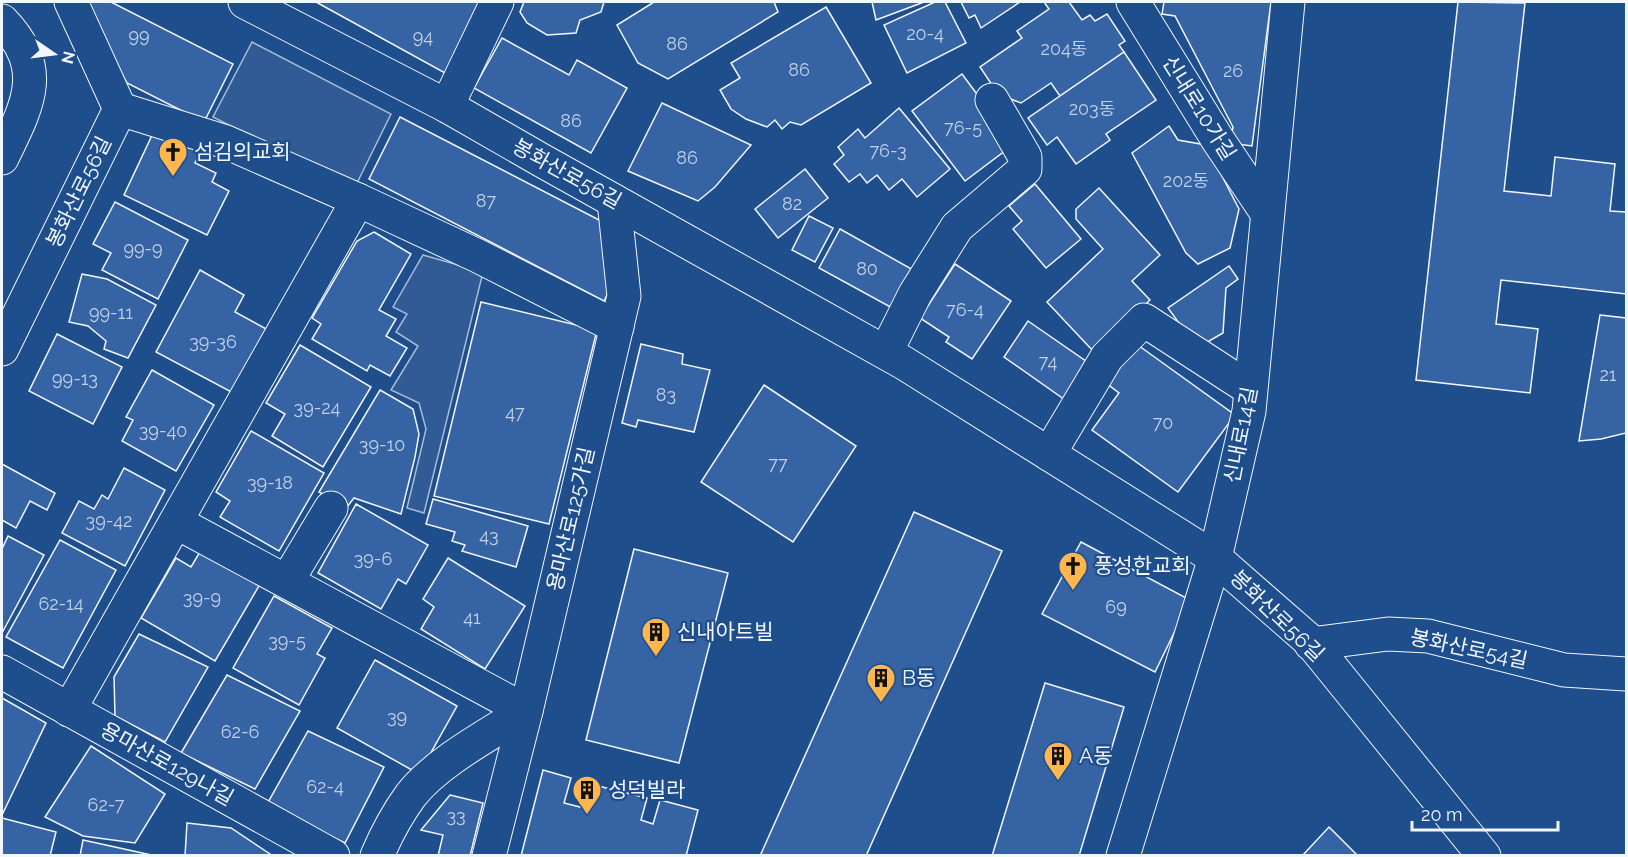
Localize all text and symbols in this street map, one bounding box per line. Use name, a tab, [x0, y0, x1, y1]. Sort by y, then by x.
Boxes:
house number: 20-4	[906, 23, 944, 44]
north arrow	[24, 24, 84, 84]
house number: 99	[128, 25, 150, 46]
house number: 94	[413, 26, 433, 47]
house number: 86	[666, 33, 688, 54]
house number: 204동	[1041, 38, 1087, 59]
text: N	[57, 49, 79, 66]
street label: 신내로10가길	[1157, 51, 1241, 165]
house number: 86	[788, 59, 810, 80]
house number: 26	[1223, 60, 1243, 81]
house number: 203동	[1069, 98, 1115, 119]
house number: 86	[560, 110, 582, 131]
house number: 76-5	[944, 117, 982, 138]
street label: 봉화산로56길	[41, 132, 116, 252]
street label: 봉화산로56길	[508, 133, 626, 214]
church icon: 섬김의교회	[157, 136, 189, 178]
place label: 섬김의교회	[194, 139, 291, 164]
house number: 76-3	[869, 140, 907, 161]
house number: 86	[676, 147, 698, 168]
house number: 202동	[1163, 170, 1209, 191]
house number: 87	[476, 190, 497, 211]
house number: 82	[782, 193, 802, 214]
house number: 99-9	[123, 238, 163, 259]
house number: 80	[856, 258, 878, 279]
house number: 76-4	[946, 299, 984, 320]
house number: 99-11	[89, 302, 133, 323]
house number: 39-36	[189, 331, 237, 352]
house number: 74	[1039, 351, 1057, 372]
house number: 21	[1599, 364, 1617, 385]
house number: 99-13	[52, 368, 98, 389]
house number: 83	[656, 384, 676, 405]
street label: 신내로14길	[1219, 385, 1262, 485]
house number: 39-24	[294, 397, 341, 418]
house number: 47	[505, 402, 525, 423]
house number: 70	[1153, 412, 1173, 433]
house number: 39-40	[139, 420, 187, 441]
house number: 39-10	[359, 434, 405, 455]
street label: 용마산로125가길	[542, 444, 599, 593]
house number: 77	[768, 453, 788, 474]
house number: 39-18	[247, 472, 293, 493]
house number: 39-42	[86, 510, 132, 531]
house number: 43	[479, 525, 499, 546]
house number: 39-6	[354, 548, 392, 569]
church icon: 풍성한교회	[1057, 550, 1089, 592]
place label: 풍성한교회	[1094, 553, 1191, 578]
street label: 봉화산로56길	[1225, 565, 1329, 667]
house number: 39-9	[183, 587, 221, 608]
house number: 62-14	[38, 593, 84, 614]
house number: 69	[1105, 596, 1127, 617]
house number: 41	[463, 607, 481, 628]
building icon: 신내아트빌	[640, 616, 672, 658]
place label: 신내아트빌	[677, 619, 774, 644]
street label: 봉화산로54길	[1408, 624, 1530, 673]
house number: 39-5	[268, 630, 306, 651]
building icon: B동	[865, 662, 897, 704]
place label: B동	[902, 665, 935, 690]
house number: 39	[387, 706, 407, 727]
street label: 용마산로129나길	[96, 717, 238, 810]
house number: 62-6	[221, 721, 259, 742]
building icon: A동	[1042, 740, 1074, 782]
place label: A동	[1079, 743, 1113, 768]
building icon: 성덕빌라	[571, 774, 603, 816]
house number: 62-4	[306, 776, 344, 797]
place label: 성덕빌라	[608, 777, 685, 802]
house number: 62-7	[88, 794, 125, 815]
scale bar	[1412, 794, 1558, 832]
text: 20 m	[1421, 804, 1463, 825]
house number: 33	[446, 805, 466, 826]

